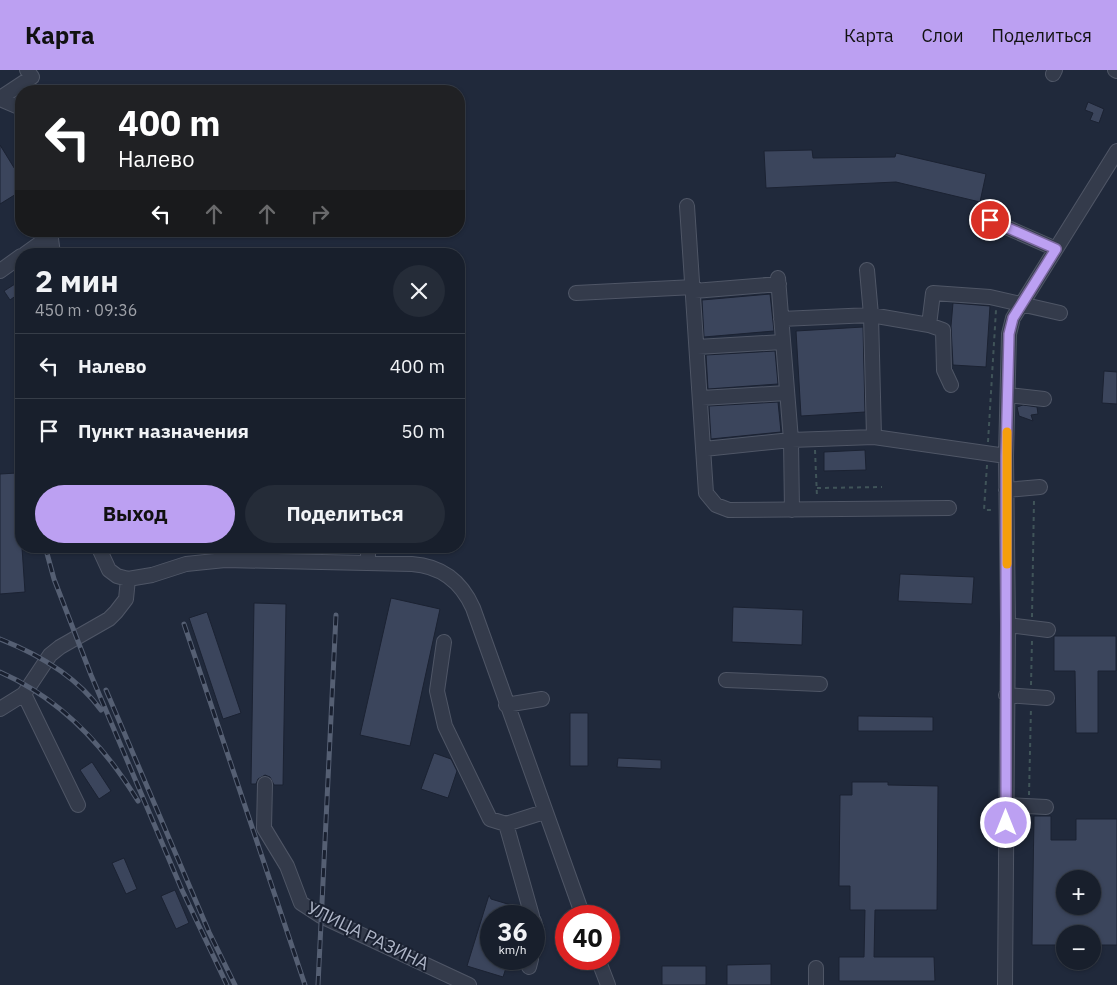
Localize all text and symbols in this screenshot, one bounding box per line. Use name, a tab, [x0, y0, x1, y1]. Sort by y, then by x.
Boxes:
text: Карта	[25, 19, 95, 51]
text: Карта	[844, 24, 894, 47]
text: Слои	[922, 24, 964, 47]
text: Поделиться	[992, 24, 1092, 47]
text: 400 m	[118, 100, 221, 146]
icon: left	[35, 105, 100, 170]
text: Налево	[118, 144, 195, 173]
pin	[969, 199, 1011, 241]
icon: left	[147, 200, 175, 228]
icon: ahead	[200, 200, 228, 228]
icon: ahead	[253, 200, 281, 228]
icon: right	[306, 200, 334, 228]
icon: arrive	[976, 206, 1004, 234]
text: 2 мин	[35, 261, 119, 300]
button: close	[393, 265, 445, 317]
text: 450 m · 09:36	[35, 300, 137, 320]
icon: left	[35, 352, 63, 380]
text: Налево	[78, 354, 147, 378]
text: 400 m	[390, 354, 445, 378]
icon: arrive	[35, 417, 63, 445]
text: Пункт назначения	[78, 419, 249, 443]
text: 50 m	[401, 419, 445, 443]
button: Выход	[35, 485, 235, 543]
button: Поделиться	[245, 485, 445, 543]
position arrow	[979, 796, 1031, 848]
map controls	[1056, 870, 1101, 970]
button: +	[1056, 870, 1101, 915]
street label: УЛИЦА РАЗИНА	[303, 896, 433, 975]
speed limit sign: 40	[555, 905, 620, 970]
text: 36	[497, 915, 528, 948]
button: −	[1056, 925, 1101, 970]
text: km/h	[498, 942, 527, 957]

